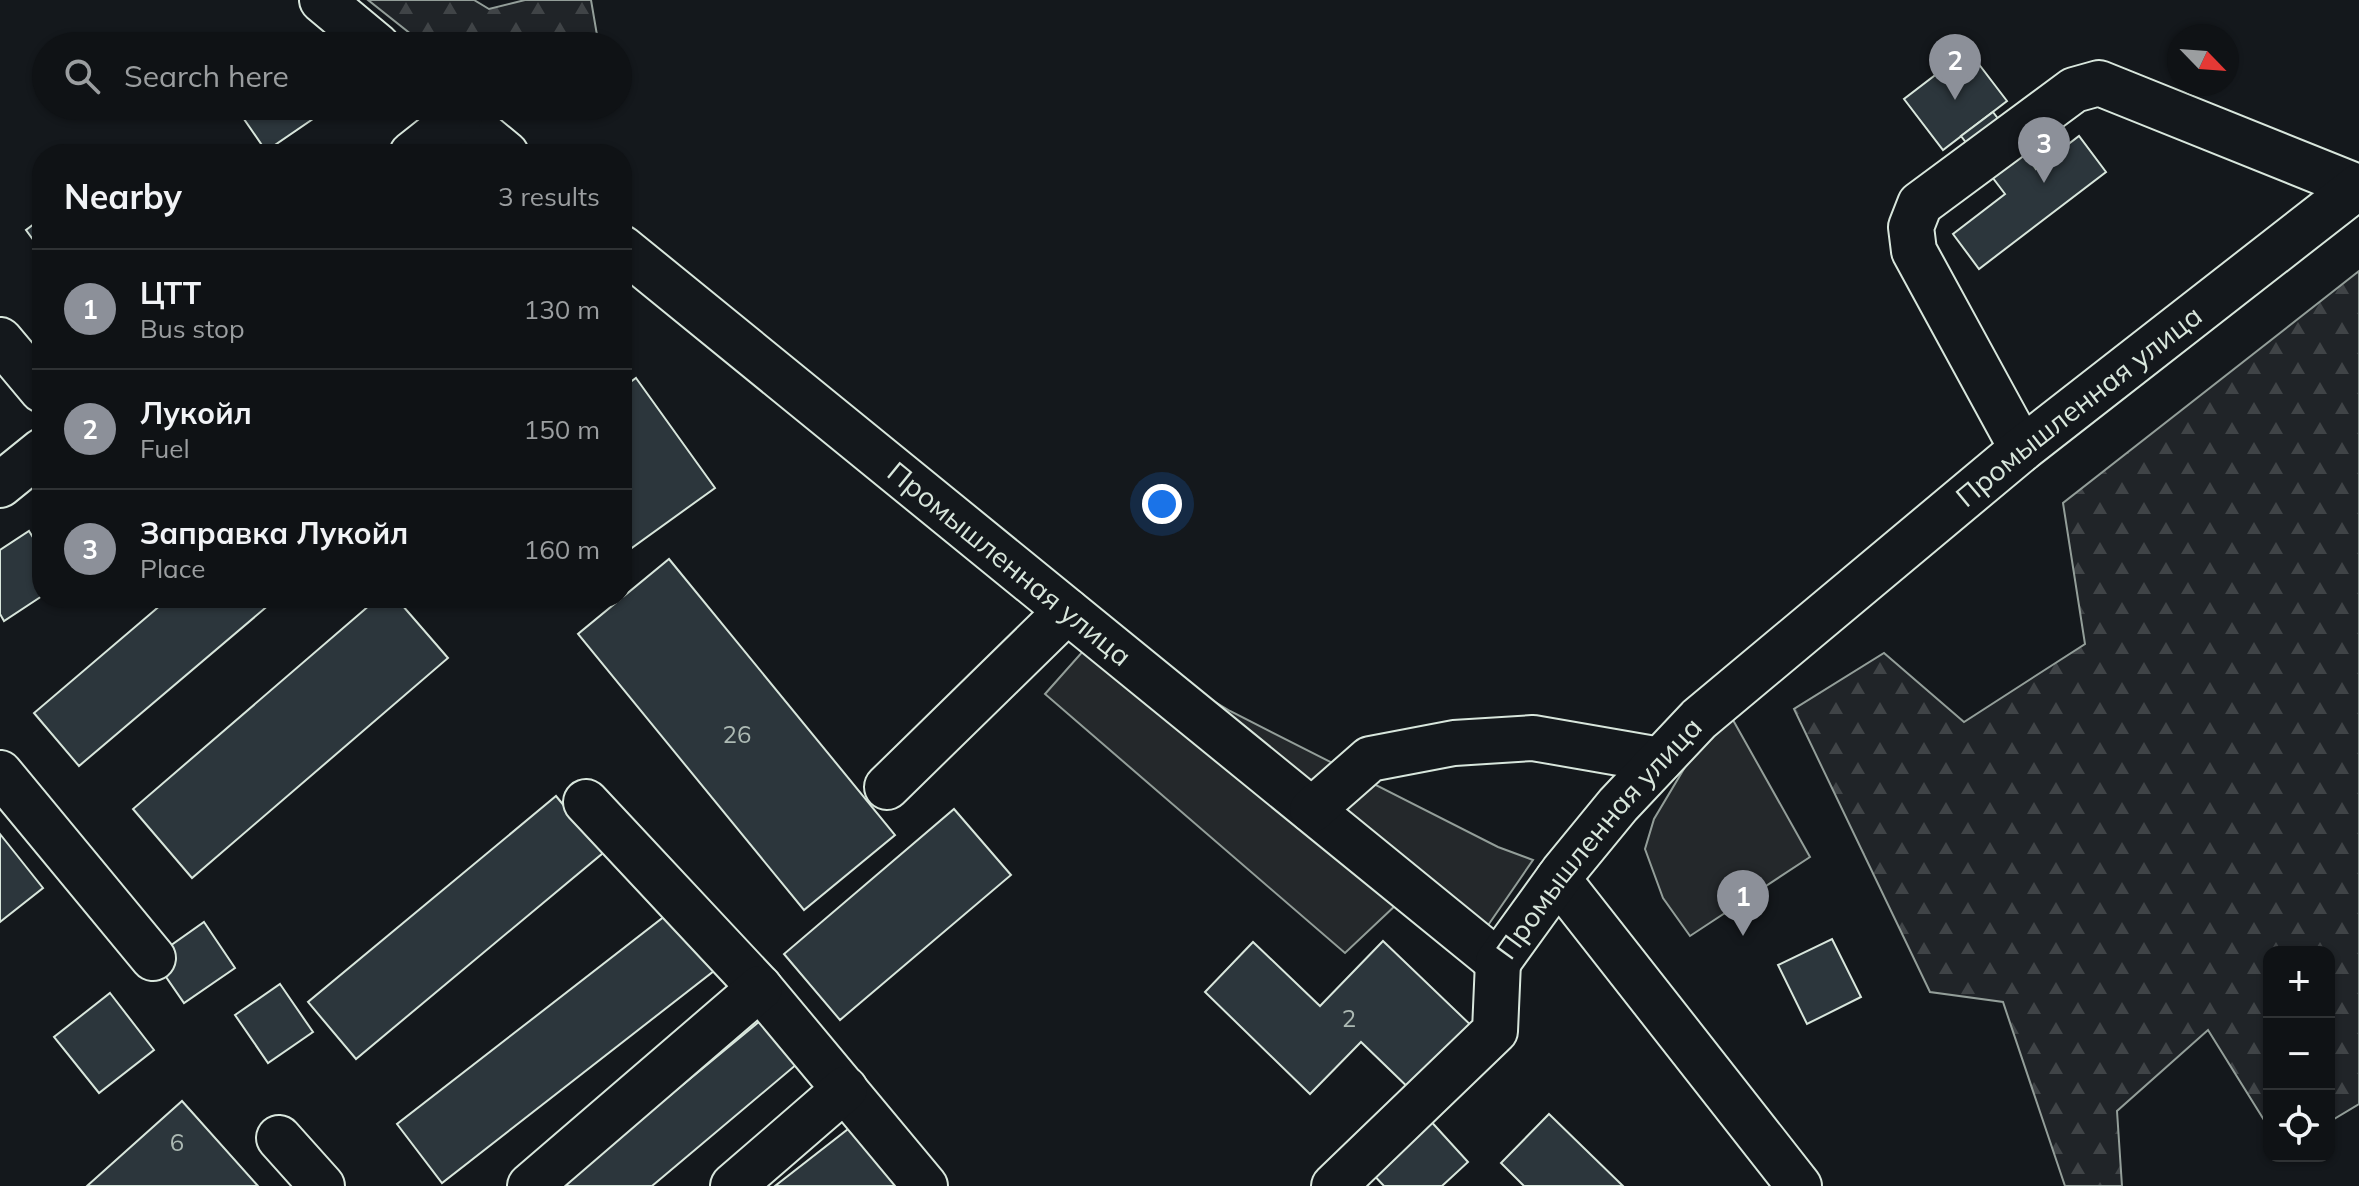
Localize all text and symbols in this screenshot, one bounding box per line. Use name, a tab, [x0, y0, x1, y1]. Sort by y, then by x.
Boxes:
north arrow	[2167, 24, 2239, 96]
search box	[32, 32, 632, 120]
pin: 2	[1929, 34, 1981, 100]
icon: search	[60, 54, 104, 98]
text: Search here	[124, 57, 289, 95]
pin: 3	[2018, 117, 2070, 183]
text: Nearby	[64, 175, 182, 218]
text: 3 results	[498, 180, 600, 213]
text: ЦТТ	[140, 274, 201, 312]
text: 1	[82, 293, 98, 326]
text: 130 m	[524, 293, 600, 326]
street label: Промышленная улица	[1948, 297, 2208, 514]
text: Bus stop	[140, 312, 245, 345]
text: Лукойл	[140, 394, 252, 432]
text: 2	[82, 413, 98, 446]
text: 150 m	[524, 413, 600, 446]
text: Fuel	[140, 432, 190, 465]
street label: Промышленная улица	[881, 454, 1139, 673]
your location	[1142, 484, 1182, 524]
text: Заправка Лукойл	[140, 514, 408, 552]
text: 3	[82, 533, 98, 566]
text: 160 m	[524, 533, 600, 566]
text: Place	[140, 552, 205, 585]
street label: Промышленная улица	[1488, 709, 1709, 966]
house number: 26	[723, 719, 751, 749]
pin: 1	[1717, 870, 1769, 936]
map controls	[2263, 946, 2335, 1162]
button: +	[2263, 946, 2335, 1018]
house number: 2	[1342, 1003, 1356, 1033]
button: −	[2263, 1018, 2335, 1090]
button: locate	[2263, 1090, 2335, 1162]
house number: 6	[170, 1127, 184, 1157]

